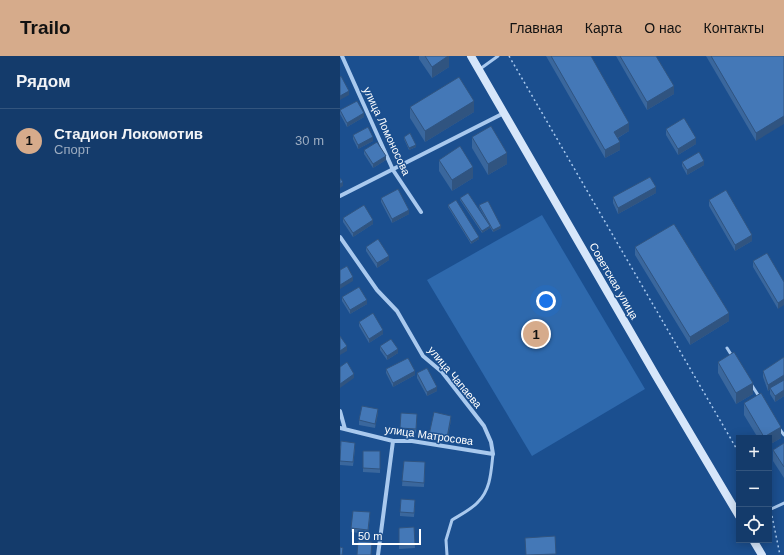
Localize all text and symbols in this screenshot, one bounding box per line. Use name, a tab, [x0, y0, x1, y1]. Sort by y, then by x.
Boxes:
text: Trailo	[20, 17, 71, 38]
text: Главная	[509, 20, 563, 36]
text: Карта	[585, 20, 622, 36]
text: О нас	[644, 20, 682, 36]
text: Контакты	[704, 20, 764, 36]
text: Рядом	[16, 72, 71, 91]
street label: улица Ломоносова	[361, 85, 413, 178]
text: Стадион Локомотив	[54, 125, 203, 142]
text: 1	[25, 133, 33, 148]
text: 30 m	[295, 133, 324, 148]
text: Спорт	[54, 142, 91, 157]
street label: Советская улица	[587, 241, 641, 322]
your location	[536, 291, 556, 311]
pin: 1	[523, 319, 549, 349]
street label: улица Чапаева	[426, 344, 485, 411]
street label: улица Матросова	[384, 423, 475, 447]
map controls	[736, 435, 772, 543]
button: +	[736, 435, 772, 471]
button: −	[736, 471, 772, 507]
button: locate	[736, 507, 772, 543]
scale bar	[352, 527, 421, 546]
text: 50 m	[358, 530, 382, 542]

